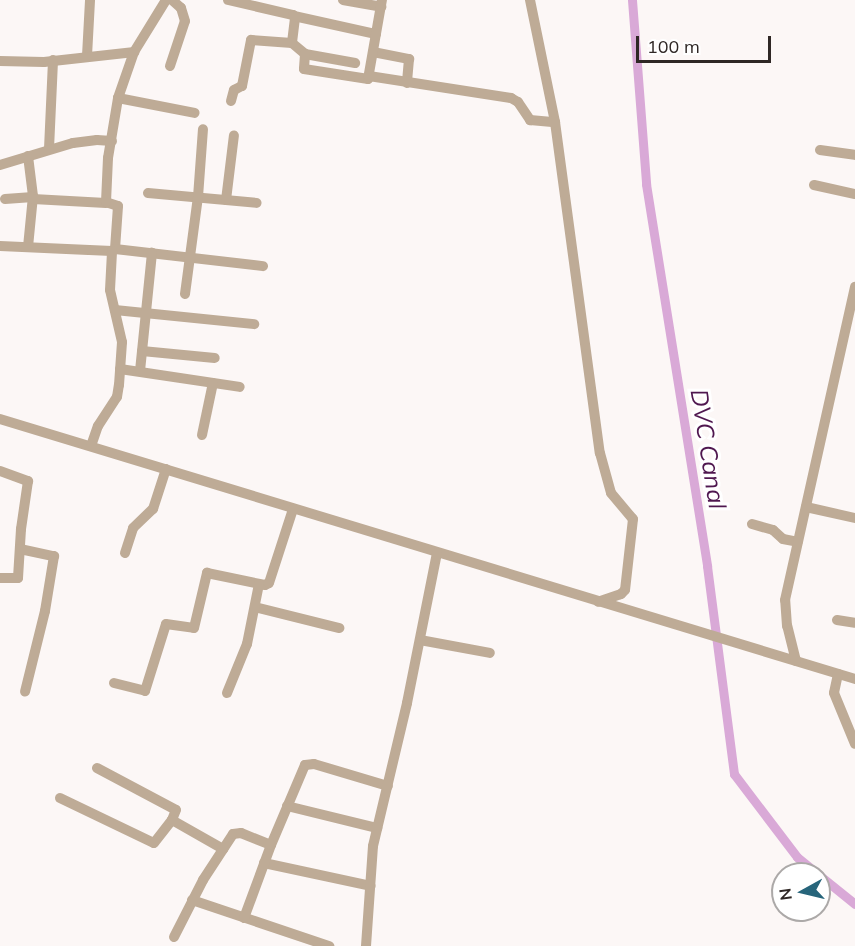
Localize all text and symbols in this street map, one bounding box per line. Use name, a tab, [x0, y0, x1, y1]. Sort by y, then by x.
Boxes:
scale bar	[639, 24, 774, 62]
text: 100 m	[647, 35, 700, 58]
water label: DVC Canal	[684, 387, 732, 511]
north arrow	[771, 862, 831, 922]
text: N	[774, 887, 796, 902]

